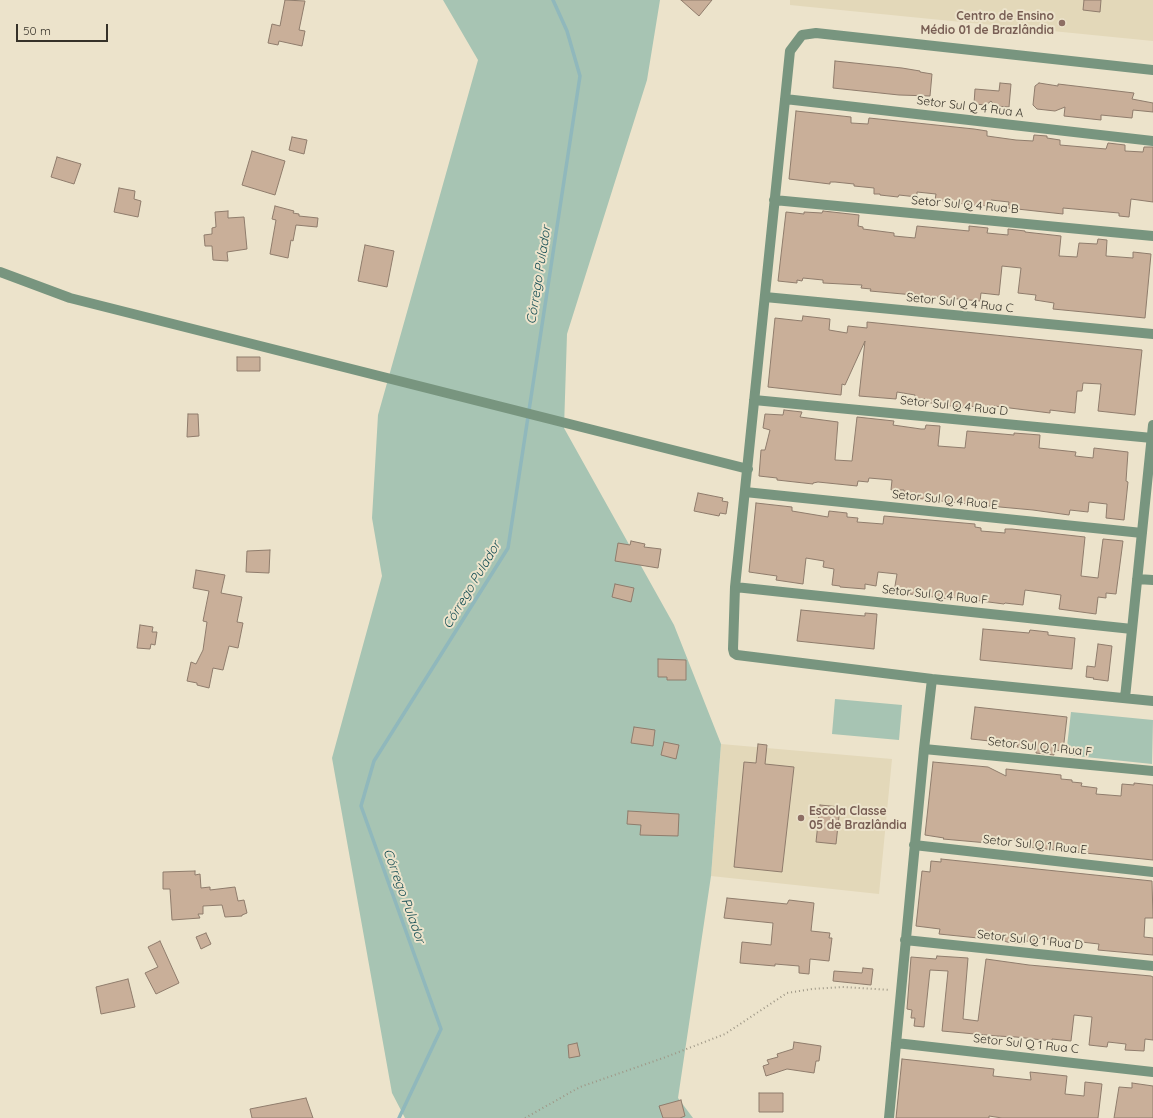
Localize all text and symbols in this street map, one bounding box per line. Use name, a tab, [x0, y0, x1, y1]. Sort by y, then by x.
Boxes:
place label: Centro de Ensino Médio 01 de Brazlândia	[920, 9, 1054, 37]
scale bar	[18, 16, 110, 42]
marker: Centro de Ensino Médio 01 de Brazlândia	[1057, 18, 1067, 28]
text: 50 m	[23, 23, 51, 38]
street label: Setor Sul Q 4 Rua A	[916, 93, 1024, 121]
street label: Setor Sul Q 4 Rua B	[911, 193, 1019, 217]
water label: Córrego Pulador	[524, 225, 554, 325]
street label: Setor Sul Q 4 Rua C	[906, 290, 1014, 316]
street label: Setor Sul Q 4 Rua D	[899, 393, 1009, 419]
street label: Setor Sul Q 4 Rua E	[891, 487, 999, 513]
water label: Córrego Pulador	[440, 538, 504, 632]
street label: Setor Sul Q 4 Rua F	[881, 582, 989, 608]
street label: Setor Sul Q 1 Rua F	[987, 734, 1093, 760]
place label: Escola Classe 05 de Brazlândia	[809, 804, 907, 832]
marker: Escola Classe 05 de Brazlândia	[796, 813, 806, 823]
street label: Setor Sul Q 1 Rua E	[982, 832, 1088, 858]
water label: Córrego Pulador	[380, 847, 428, 945]
street label: Setor Sul Q 1 Rua D	[976, 927, 1084, 953]
street label: Setor Sul Q 1 Rua C	[973, 1031, 1079, 1057]

